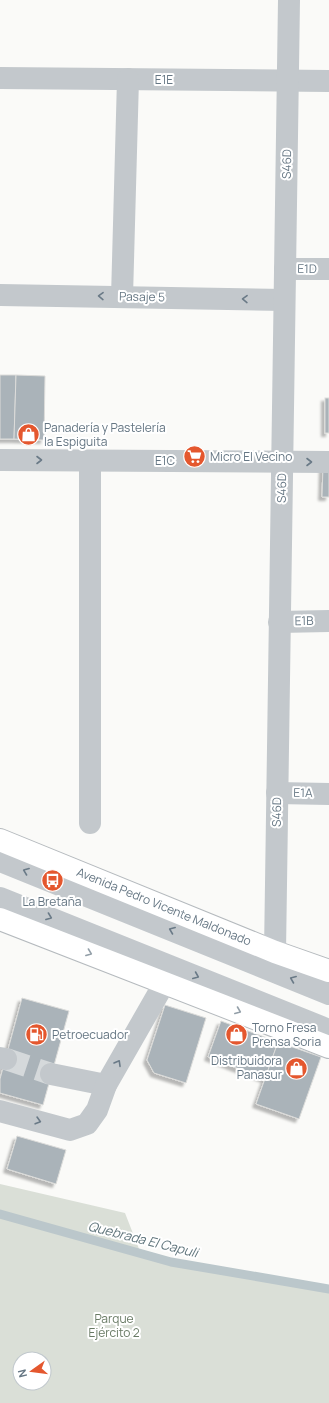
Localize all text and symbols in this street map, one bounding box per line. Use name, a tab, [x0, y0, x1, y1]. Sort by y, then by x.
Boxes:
street label: E1E	[155, 71, 173, 88]
street label: S46D	[278, 149, 295, 179]
street label: E1D	[297, 260, 317, 277]
street label: Pasaje 5	[119, 288, 165, 305]
one-way arrow	[98, 292, 104, 301]
one-way arrow	[242, 295, 248, 303]
place label: Panadería y Pastelería la Espiguita	[44, 419, 166, 450]
shop icon: Panadería y Pastelería la Espiguita	[16, 422, 42, 448]
supermarket icon: Micro El Vecino	[182, 444, 208, 470]
place label: Micro El Vecino	[210, 448, 292, 465]
street label: E1C	[155, 452, 175, 469]
one-way arrow	[36, 456, 42, 464]
one-way arrow	[306, 458, 312, 466]
street label: S46D	[273, 473, 290, 503]
street label: E1B	[294, 612, 314, 629]
street label: E1A	[293, 784, 313, 801]
street label: S46D	[268, 797, 285, 827]
street label: Avenida Pedro Vicente Maldonado	[74, 863, 254, 949]
one-way arrow	[22, 867, 29, 875]
bus stop icon: La Bretaña	[39, 868, 65, 894]
place label: La Bretaña	[22, 893, 82, 910]
one-way arrow	[46, 913, 53, 921]
one-way arrow	[169, 926, 176, 934]
one-way arrow	[85, 949, 92, 957]
one-way arrow	[191, 971, 199, 979]
one-way arrow	[289, 975, 296, 983]
one-way arrow	[233, 1006, 241, 1014]
place label: Torno Fresa Prensa Soria	[252, 1019, 321, 1050]
fuel station icon: Petroecuador	[24, 1022, 50, 1048]
shop icon: Torno Fresa Prensa Soria	[224, 1022, 250, 1048]
place label: Petroecuador	[52, 1026, 129, 1043]
place label: Distribuidora Panasur	[211, 1052, 283, 1083]
shop icon: Distribuidora Panasur	[284, 1055, 310, 1081]
one-way arrow	[114, 1060, 121, 1067]
one-way arrow	[34, 1116, 41, 1125]
water label: Quebrada El Capuli	[86, 1217, 202, 1262]
park label: Parque Ejército 2	[88, 1310, 140, 1341]
north arrow	[12, 1351, 52, 1391]
text: N	[14, 1368, 30, 1379]

